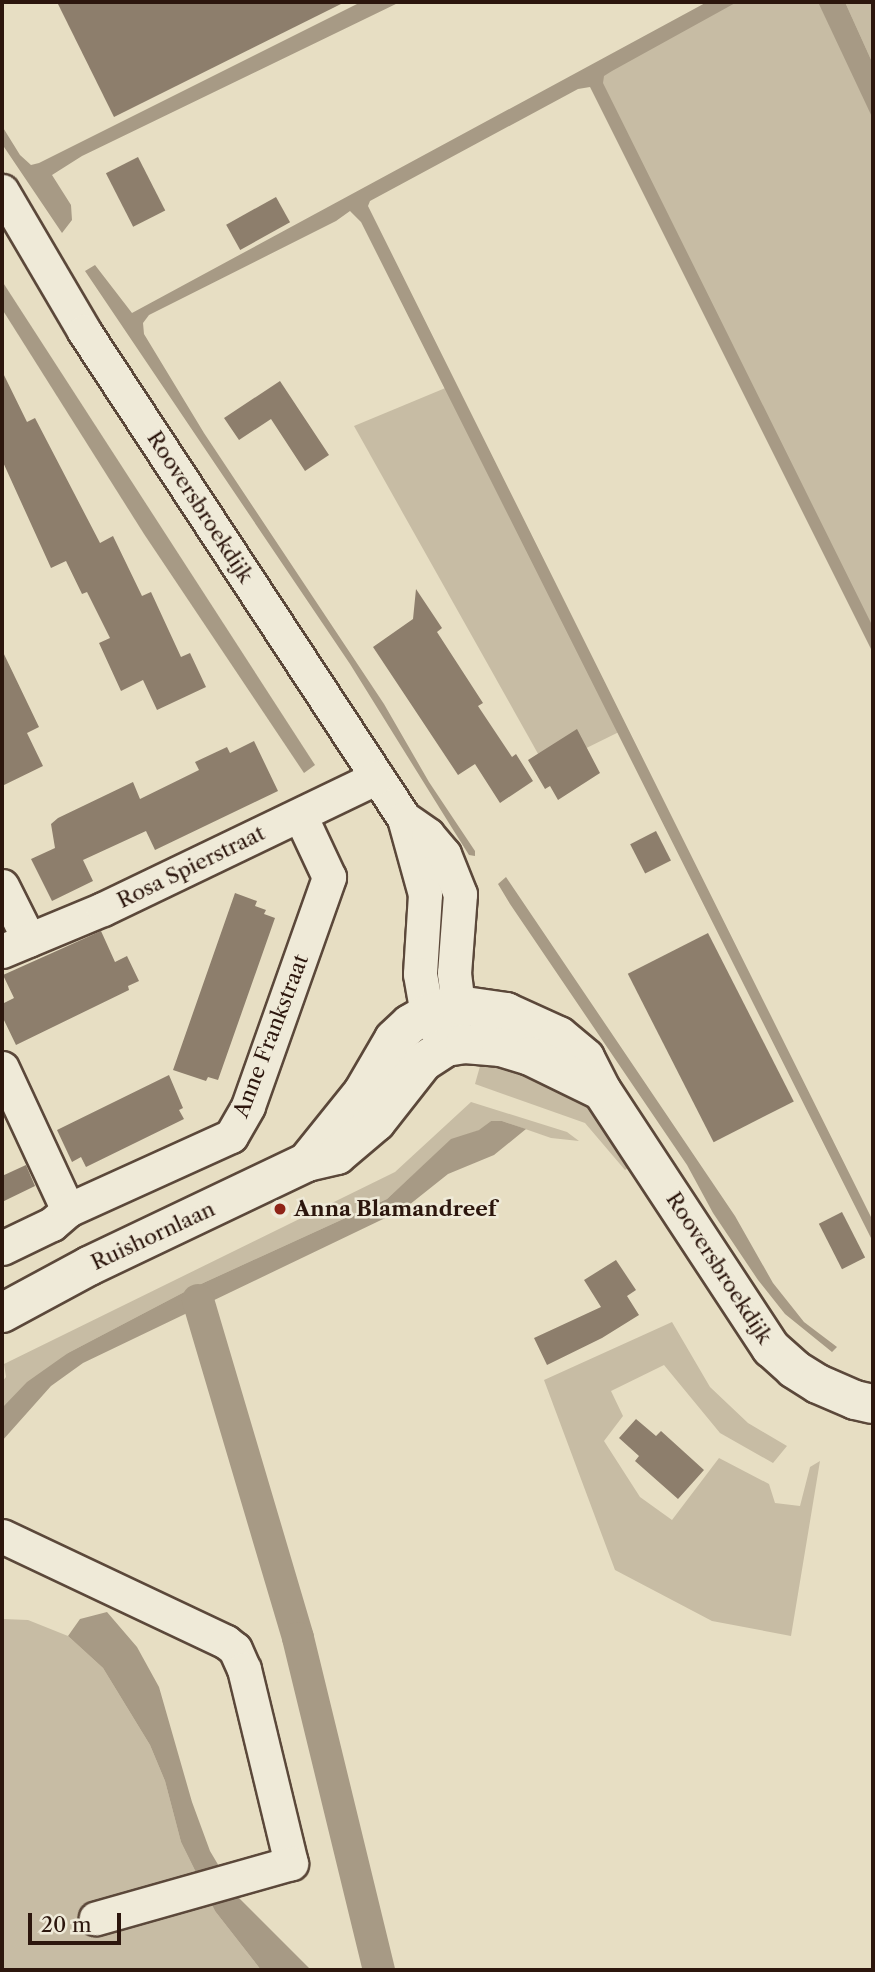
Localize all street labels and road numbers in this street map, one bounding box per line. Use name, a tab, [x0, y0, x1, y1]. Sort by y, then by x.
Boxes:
street label: Rooversbroekdijk	[142, 427, 258, 587]
street label: Rosa Spierstraat	[113, 820, 269, 914]
street label: Anne Frankstraat	[228, 951, 314, 1121]
street label: Rooversbroekdijk	[661, 1188, 777, 1348]
street label: Ruishornlaan	[87, 1196, 219, 1276]

